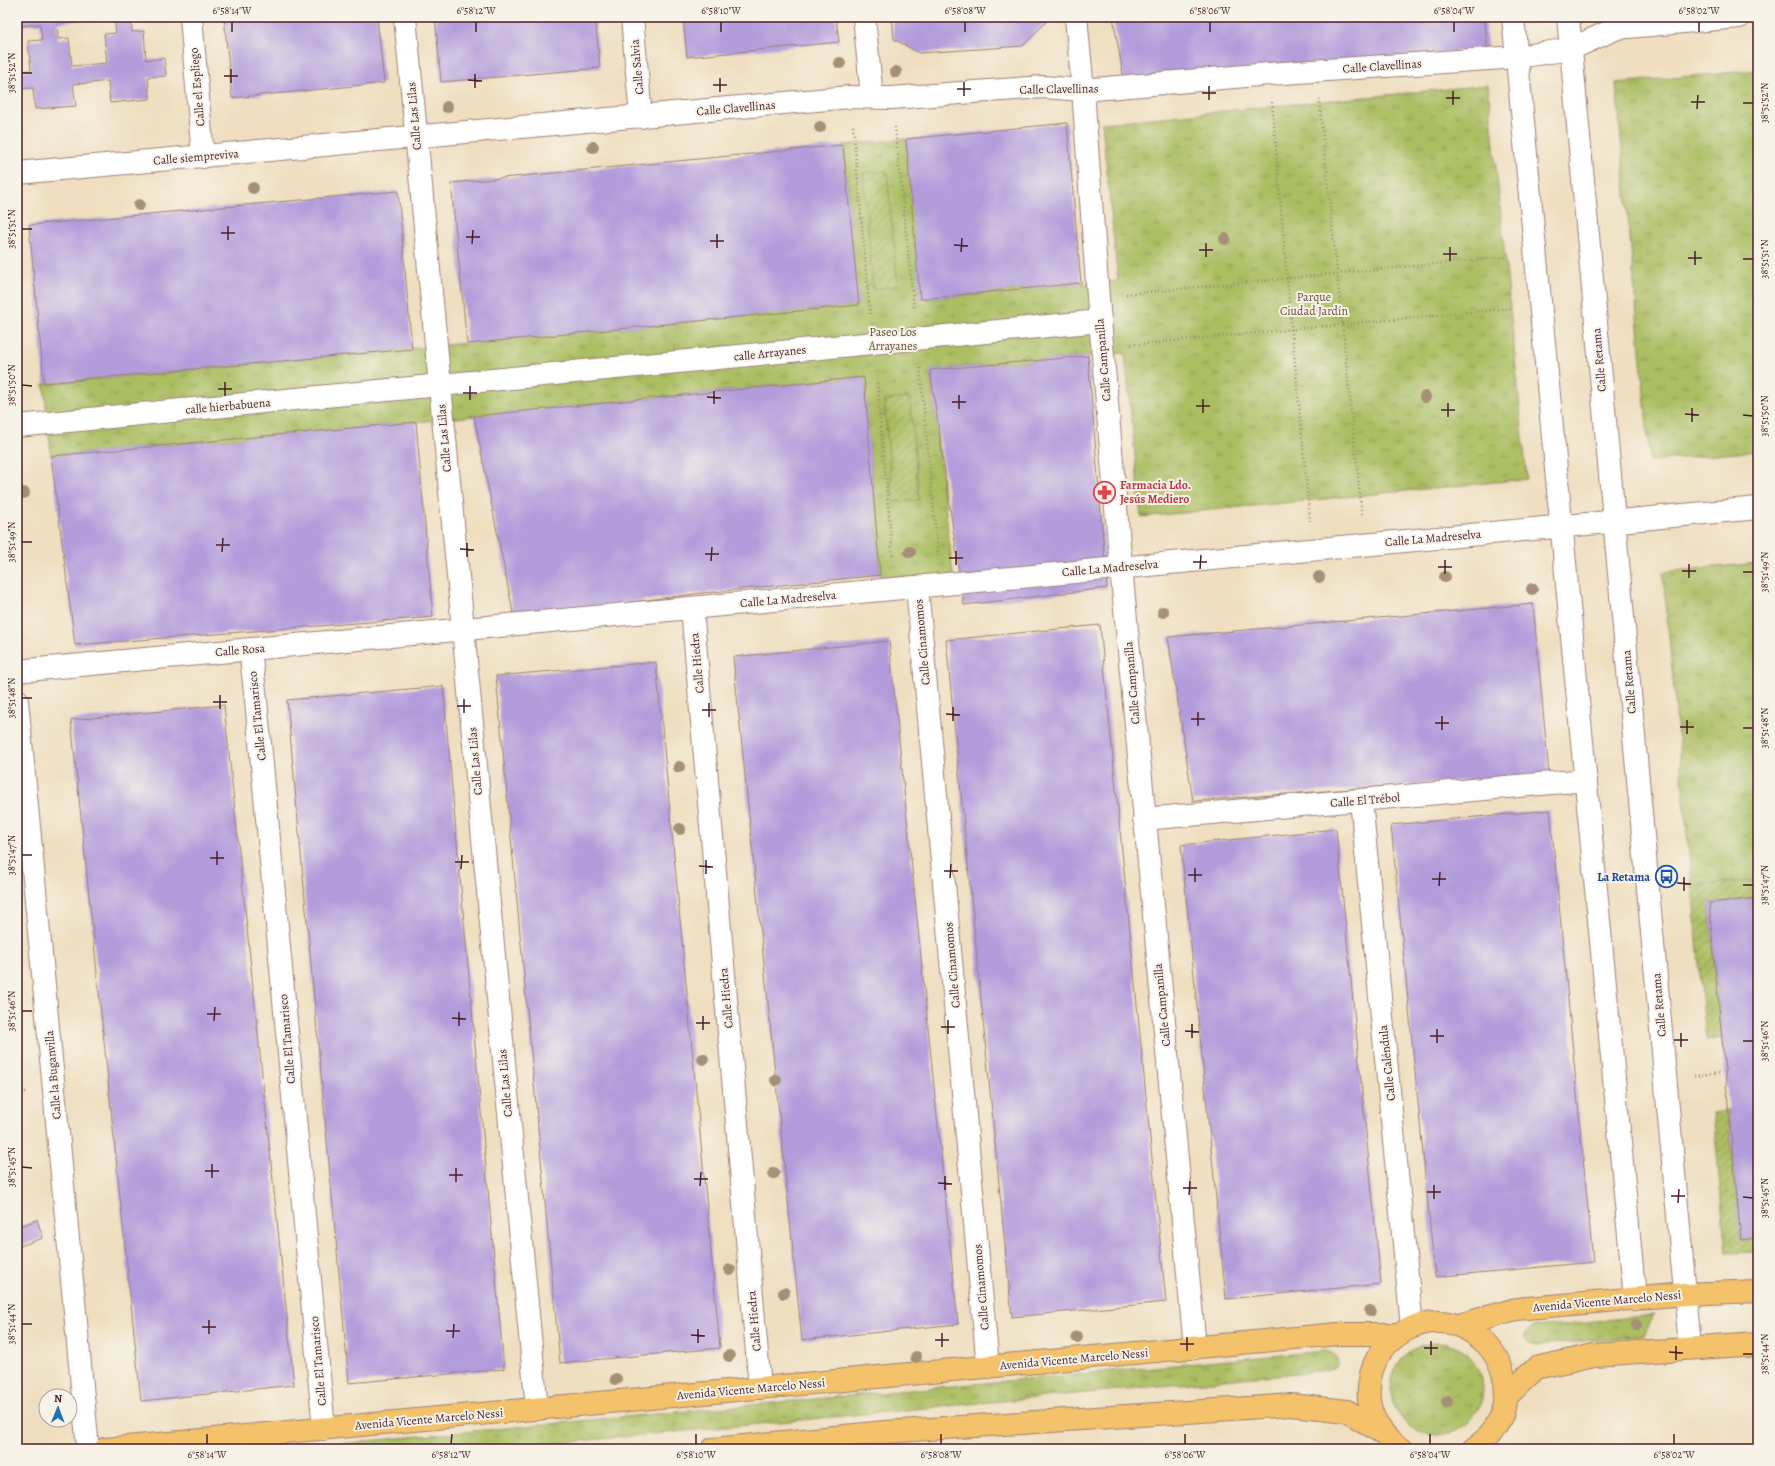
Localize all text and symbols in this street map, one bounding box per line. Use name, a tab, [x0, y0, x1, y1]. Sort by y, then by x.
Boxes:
text: 6°58'14"W	[213, 4, 252, 17]
text: 6°58'12"W	[456, 4, 496, 17]
text: 6°58'10"W	[701, 4, 741, 17]
text: 6°58'08"W	[944, 4, 986, 17]
text: 6°58'06"W	[1190, 4, 1231, 17]
text: 6°58'04"W	[1434, 4, 1475, 17]
text: 6°58'02"W	[1679, 4, 1720, 17]
street label: Calle Salvia	[627, 38, 647, 95]
street label: Calle el Espliego	[186, 47, 208, 127]
text: 38°51'52"N	[5, 53, 18, 93]
street label: Calle Clavellinas	[1342, 55, 1422, 77]
street label: Calle Clavellinas	[1019, 80, 1099, 98]
street label: Calle Las Lilas	[403, 81, 425, 151]
text: 38°51'52"N	[1758, 83, 1771, 123]
street label: Calle Clavellinas	[696, 97, 776, 119]
street label: Calle siempreviva	[152, 145, 240, 169]
text: 38°51'51"N	[5, 209, 18, 249]
text: 38°51'51"N	[1758, 239, 1771, 279]
park label: Parque Ciudad Jardín	[1280, 289, 1348, 319]
street label: Calle Campanilla	[1091, 317, 1115, 402]
park label: Paseo Los Arrayanes	[868, 324, 918, 354]
street label: Calle Retama	[1588, 327, 1610, 393]
street label: calle Arrayanes	[733, 341, 807, 365]
text: 38°51'50"N	[5, 364, 18, 406]
street label: calle hierbabuena	[185, 394, 272, 418]
text: 38°51'50"N	[1758, 395, 1771, 437]
street label: Calle Las Lilas	[433, 403, 455, 473]
place label: Farmacia Ldo. Jesús Mediero	[1120, 477, 1191, 507]
pharmacy icon: Farmacia Ldo. Jesús Mediero	[1091, 479, 1117, 505]
text: 38°51'49"N	[5, 522, 18, 562]
street label: Calle La Madreselva	[1384, 526, 1482, 550]
text: 38°51'49"N	[1758, 552, 1771, 592]
street label: Calle La Madreselva	[1061, 556, 1159, 580]
street label: Calle La Madreselva	[739, 587, 837, 611]
street label: Calle Cinamomos	[910, 598, 934, 686]
street label: Calle Hiedra	[686, 632, 708, 694]
street label: Calle Rosa	[214, 640, 266, 660]
street label: Calle Campanilla	[1120, 640, 1144, 725]
street label: Calle Retama	[1618, 649, 1640, 715]
street label: Calle El Tamarisco	[244, 670, 270, 762]
text: 38°51'48"N	[5, 677, 18, 719]
text: 38°51'48"N	[1758, 707, 1771, 749]
street label: Calle Las Lilas	[464, 726, 486, 796]
street label: Calle El Trébol	[1329, 789, 1401, 811]
text: 38°51'47"N	[5, 835, 18, 875]
bus stop icon: La Retama	[1653, 864, 1679, 890]
text: 38°51'47"N	[1758, 865, 1771, 905]
place label: La Retama	[1597, 869, 1650, 885]
street label: Calle Cinamomos	[940, 921, 964, 1009]
street label: Calle Campanilla	[1150, 962, 1174, 1047]
street label: Calle Hiedra	[715, 967, 737, 1029]
street label: Calle Retama	[1648, 972, 1670, 1038]
text: 38°51'46"N	[5, 991, 18, 1031]
street label: Calle El Tamarisco	[275, 993, 299, 1084]
text: 38°51'46"N	[1758, 1021, 1771, 1061]
street label: Calle Caléndula	[1375, 1024, 1399, 1102]
street label: Calle la Buganvilla	[41, 1029, 65, 1120]
street label: Calle Las Lilas	[494, 1048, 516, 1118]
text: 38°51'45"N	[5, 1147, 18, 1187]
text: 38°51'45"N	[1758, 1178, 1771, 1218]
street label: Calle Cinamomos	[969, 1243, 993, 1331]
street label: Avenida Vicente Marcelo Nessi	[1531, 1287, 1682, 1316]
street label: Calle Hiedra	[743, 1290, 765, 1352]
text: 38°51'44"N	[5, 1304, 18, 1344]
street label: Calle El Tamarisco	[306, 1315, 330, 1406]
text: 38°51'44"N	[1758, 1334, 1771, 1374]
street label: Avenida Vicente Marcelo Nessi	[998, 1345, 1149, 1374]
street label: Avenida Vicente Marcelo Nessi	[675, 1375, 826, 1404]
north arrow	[38, 1388, 78, 1428]
text: N	[54, 1391, 62, 1406]
street label: Avenida Vicente Marcelo Nessi	[353, 1405, 504, 1434]
text: 6°58'14"W	[188, 1448, 227, 1461]
text: 6°58'12"W	[431, 1448, 471, 1461]
text: 6°58'10"W	[676, 1448, 716, 1461]
text: 6°58'08"W	[920, 1448, 962, 1461]
text: 6°58'06"W	[1165, 1448, 1206, 1461]
text: 6°58'04"W	[1410, 1448, 1451, 1461]
text: 6°58'02"W	[1654, 1448, 1695, 1461]

